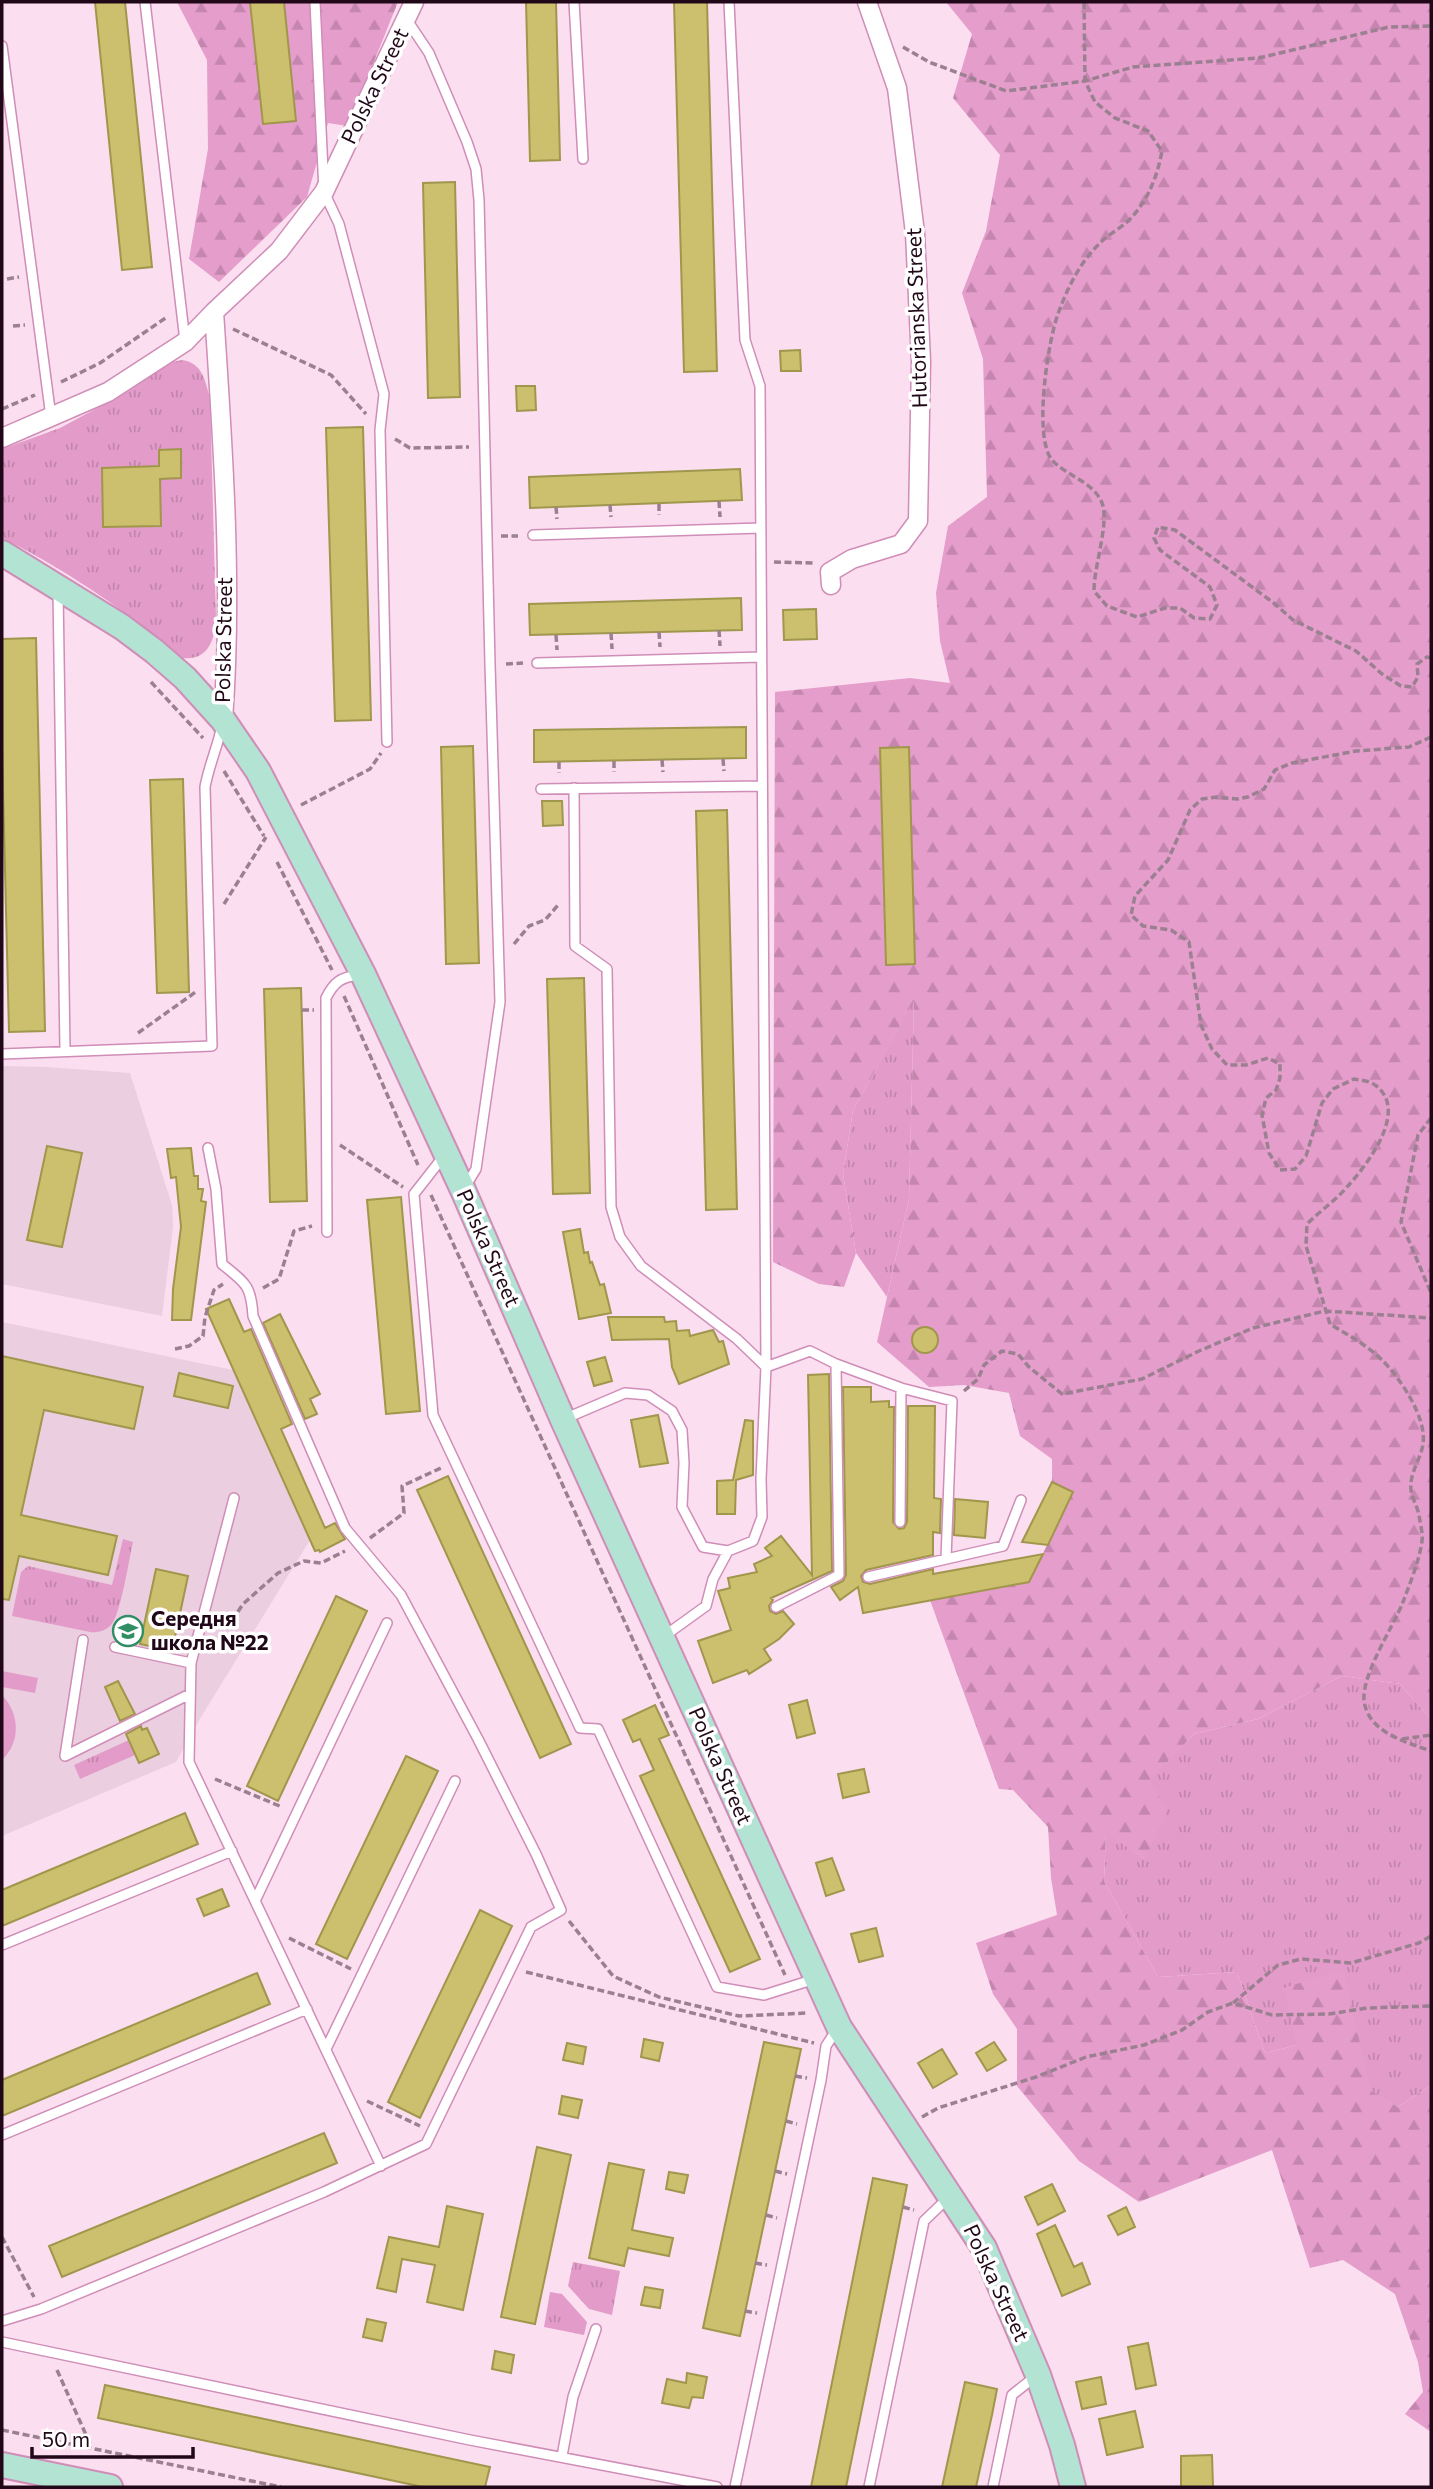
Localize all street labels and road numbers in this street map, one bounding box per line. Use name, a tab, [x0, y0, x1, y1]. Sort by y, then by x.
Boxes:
street label: Polska Street	[335, 23, 413, 147]
street label: Hutorianska Street	[900, 227, 931, 409]
street label: Polska Street	[209, 577, 236, 703]
street label: Polska Street	[452, 1185, 526, 1310]
street label: Polska Street	[684, 1703, 758, 1828]
street label: Polska Street	[959, 2220, 1035, 2345]

